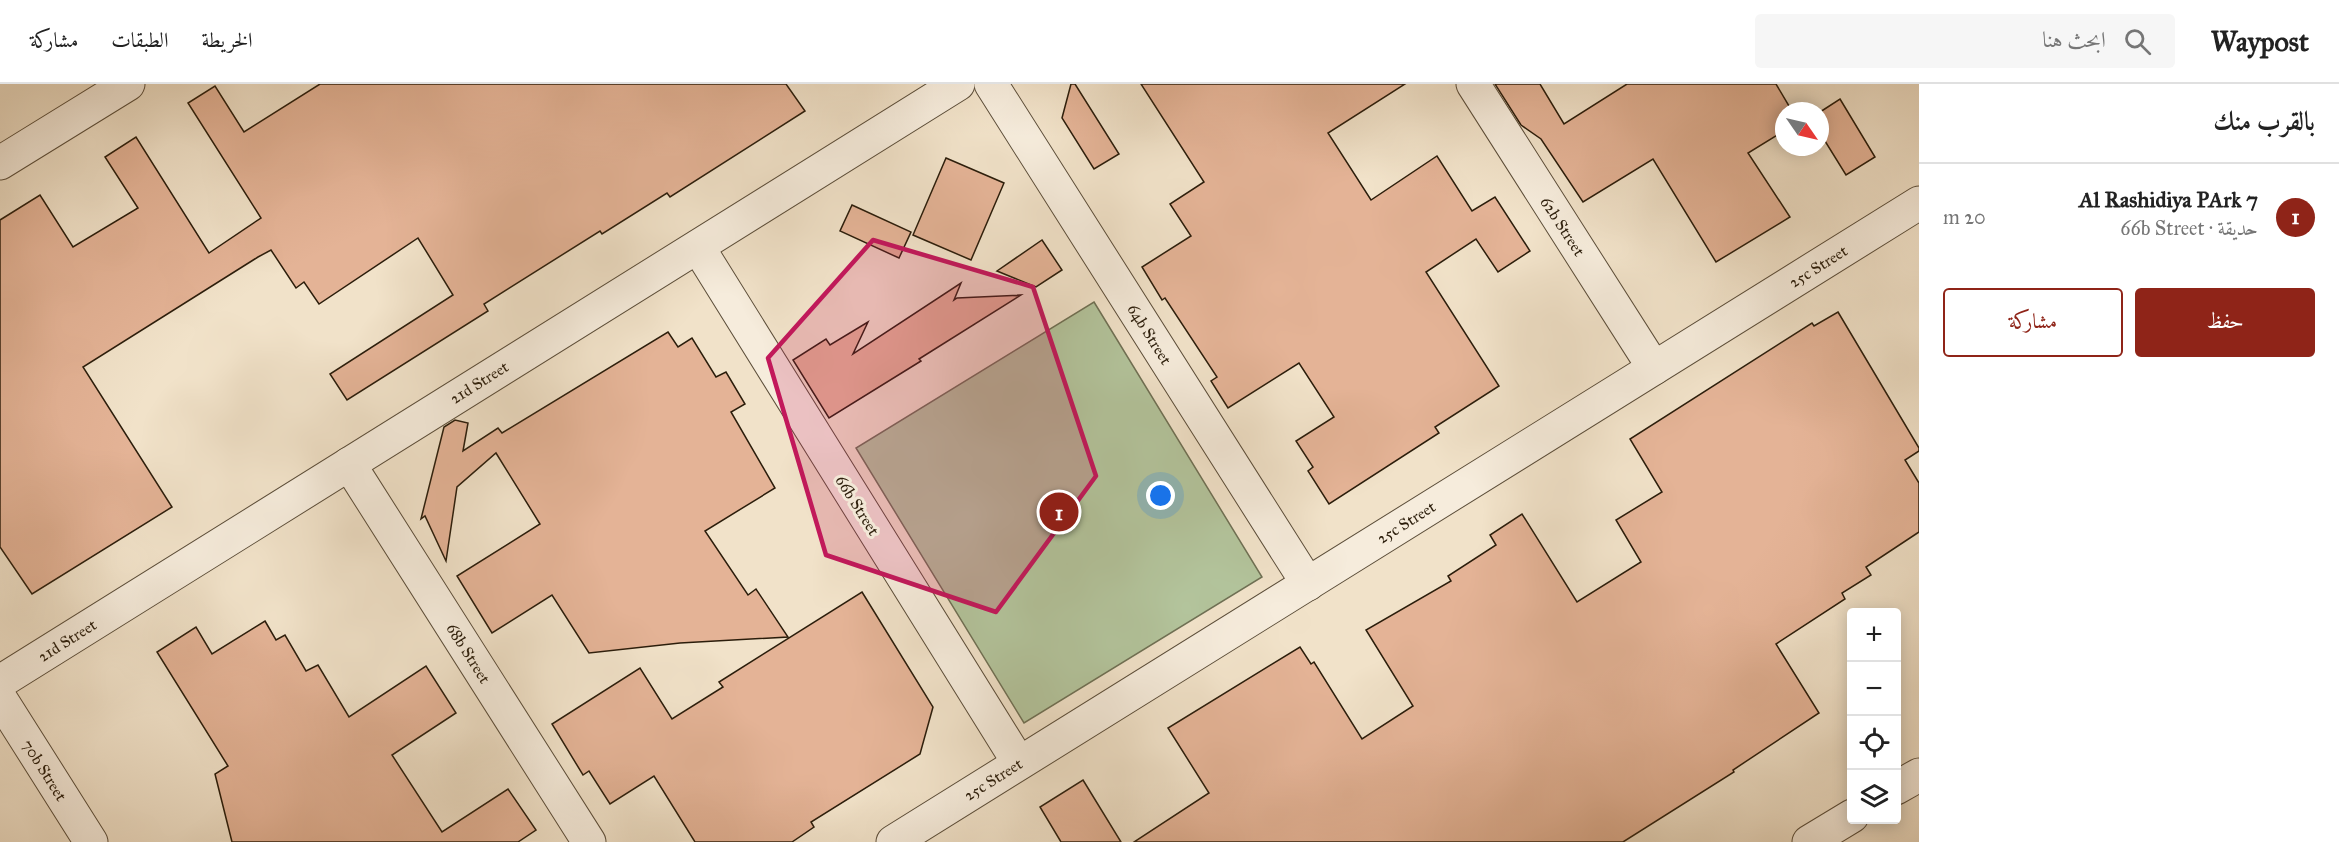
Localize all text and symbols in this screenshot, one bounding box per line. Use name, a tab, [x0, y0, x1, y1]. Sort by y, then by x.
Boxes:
search box	[1755, 14, 2175, 68]
text: Waypost	[2211, 24, 2309, 59]
icon: search	[2121, 25, 2154, 58]
text: ابحث هنا	[2042, 26, 2106, 53]
text: مشاركة	[30, 27, 78, 53]
text: الطبقات	[111, 27, 168, 53]
text: الخريطة	[201, 27, 253, 53]
north arrow	[1775, 102, 1829, 156]
text: بالقرب منك	[2213, 105, 2315, 137]
text: Al Rashidiya PArk 7	[2079, 186, 2258, 213]
street label: 62b Street	[1536, 193, 1589, 260]
text: 20 m	[1943, 205, 1986, 229]
text: 1	[2292, 205, 2299, 229]
text: حديقة · 66b Street	[2120, 216, 2258, 240]
street label: 25c Street	[1786, 241, 1851, 292]
button: مشاركة	[1943, 288, 2123, 357]
button: حفظ	[2135, 288, 2315, 357]
street label: 64b Street	[1123, 300, 1176, 368]
street label: 21d Street	[446, 357, 512, 408]
street label: 66b Street	[832, 472, 884, 539]
your location	[1146, 481, 1175, 510]
pin: 1	[1040, 490, 1078, 534]
street label: 25c Street	[1374, 497, 1439, 548]
map controls	[1847, 608, 1901, 824]
button: +	[1847, 608, 1901, 662]
street label: 21d Street	[34, 615, 100, 666]
street label: 68b Street	[443, 620, 495, 687]
button: −	[1847, 662, 1901, 716]
button: locate	[1847, 716, 1901, 770]
street label: 70b Street	[18, 736, 71, 805]
street label: 25c Street	[961, 754, 1026, 805]
button: layers	[1847, 770, 1901, 824]

